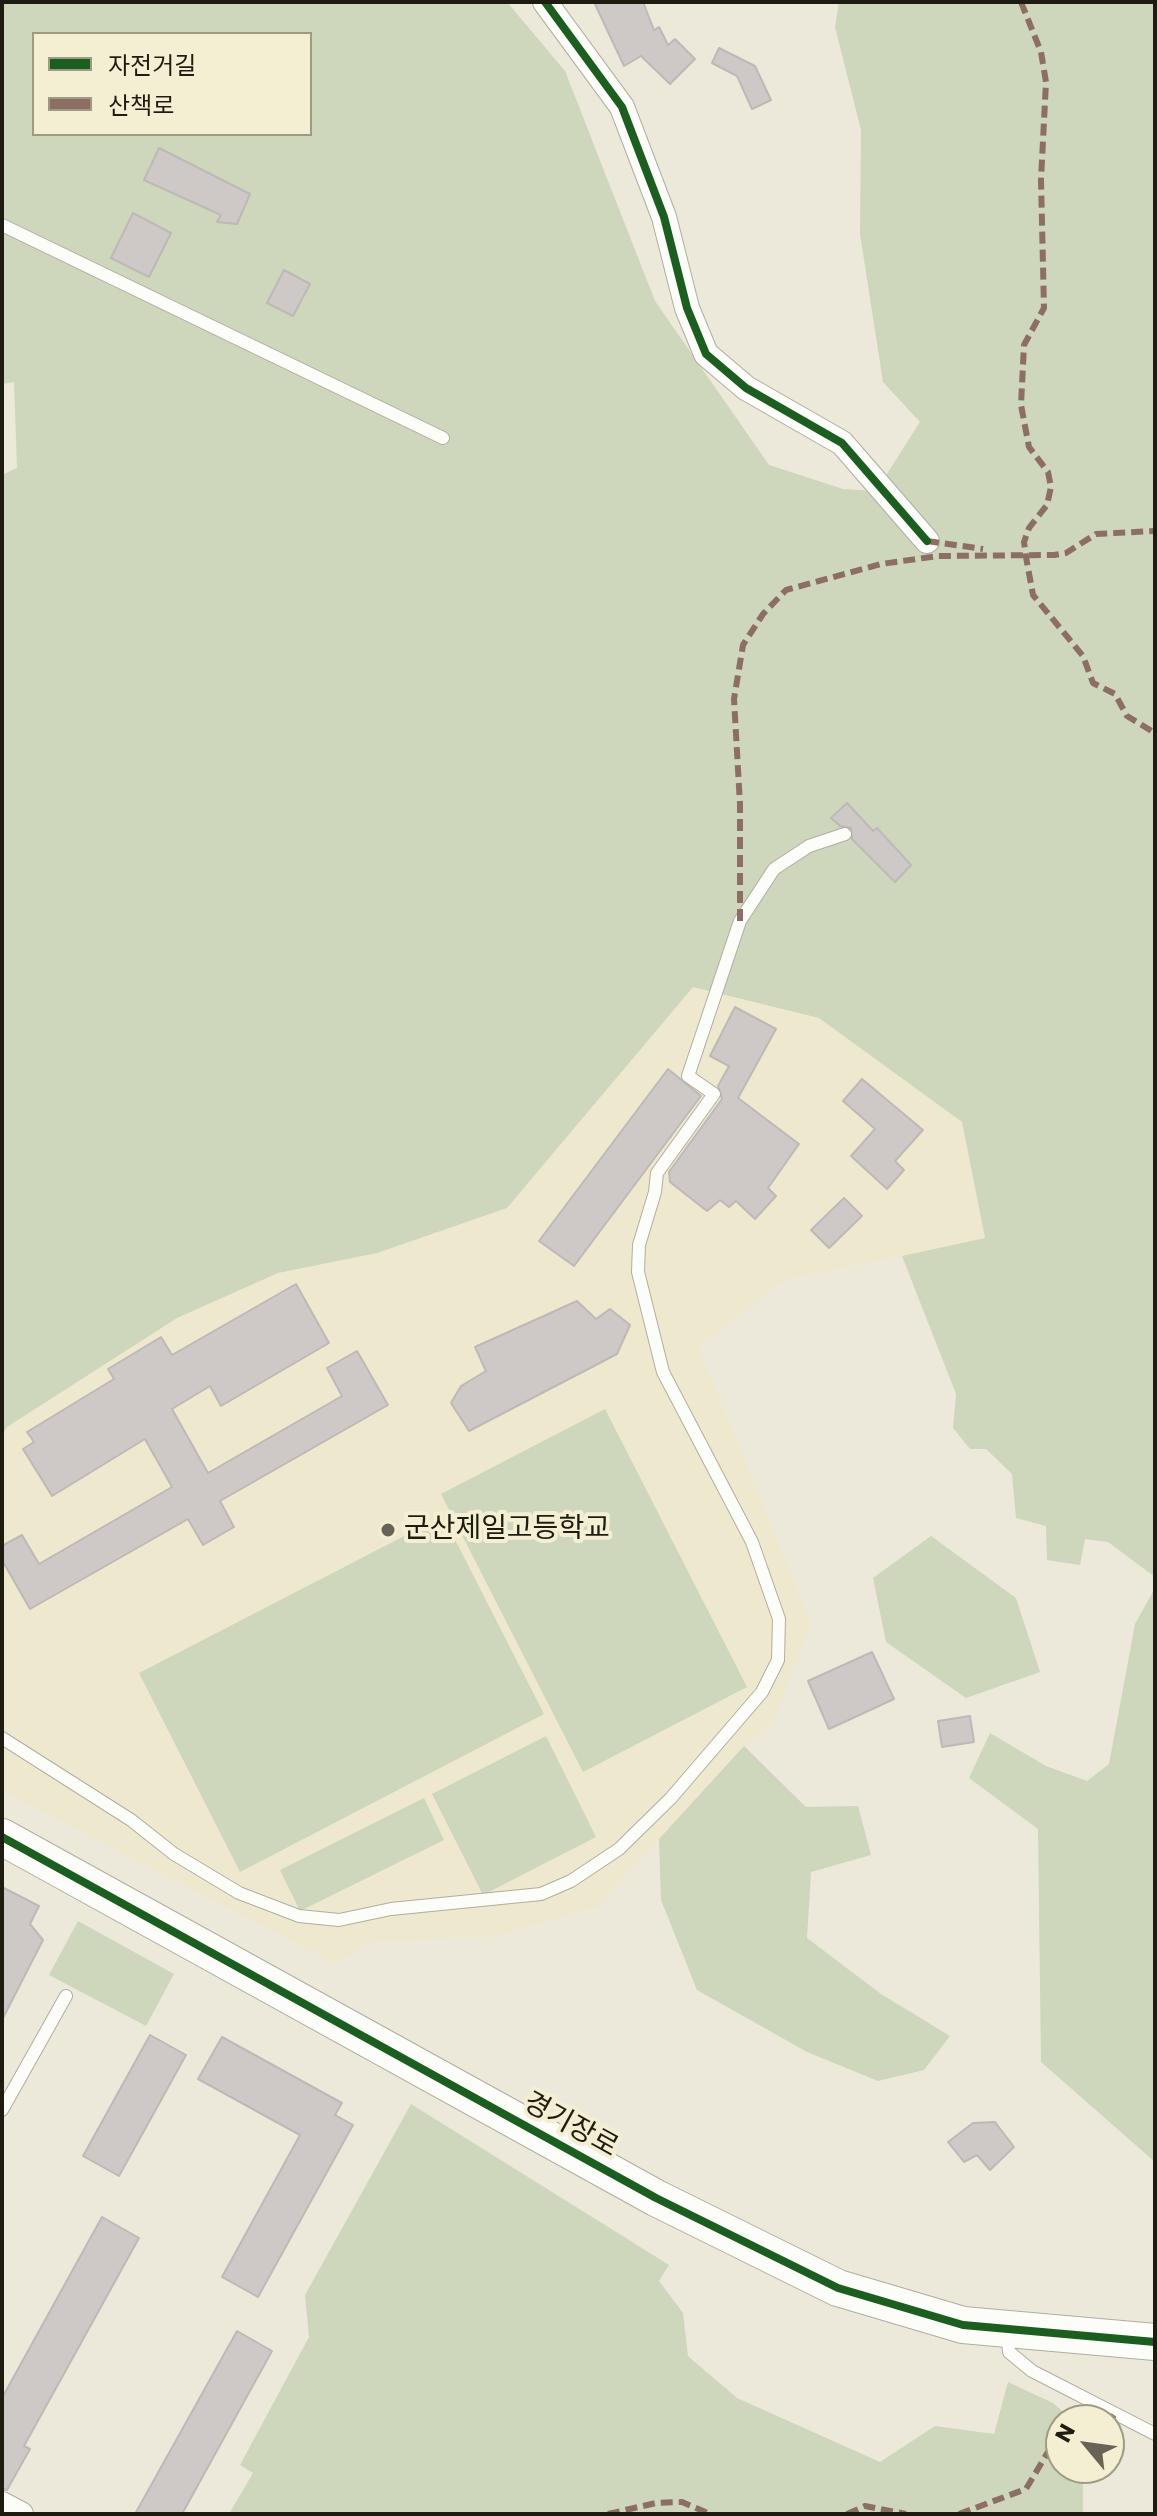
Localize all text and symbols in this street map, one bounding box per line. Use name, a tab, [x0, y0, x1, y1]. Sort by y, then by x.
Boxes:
legend	[32, 32, 312, 136]
text: 자전거길	[108, 49, 196, 82]
text: 산책로	[108, 89, 174, 122]
place label: 군산제일고등학교	[404, 1513, 610, 1547]
marker: 군산제일고등학교	[379, 1521, 397, 1539]
street label: 경기장로	[517, 2086, 623, 2166]
north arrow	[1045, 2404, 1125, 2484]
text: N	[1048, 2418, 1083, 2448]

